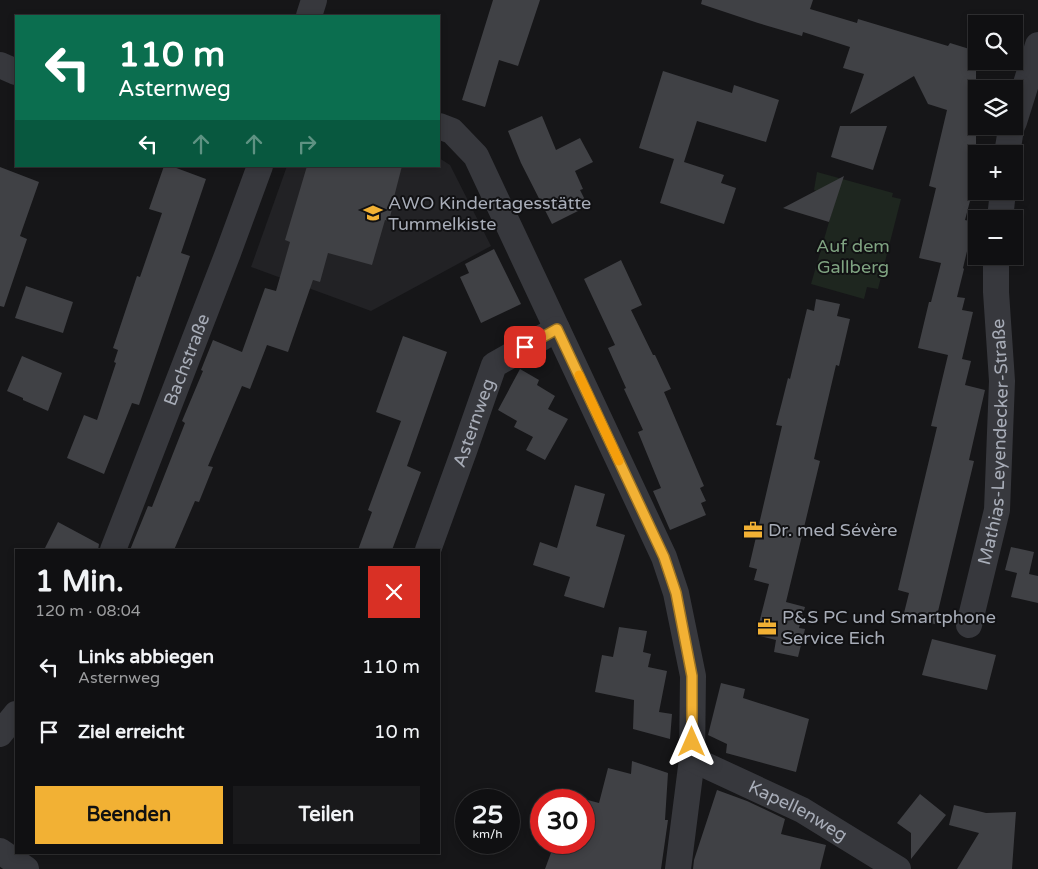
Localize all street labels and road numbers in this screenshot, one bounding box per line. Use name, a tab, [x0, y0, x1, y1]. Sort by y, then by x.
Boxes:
street label: Bachstraße	[159, 311, 214, 409]
street label: Mathias-Leyendecker-Straße	[973, 318, 1013, 567]
street label: Asternweg	[448, 376, 499, 470]
street label: Kapellenweg	[745, 776, 852, 846]

